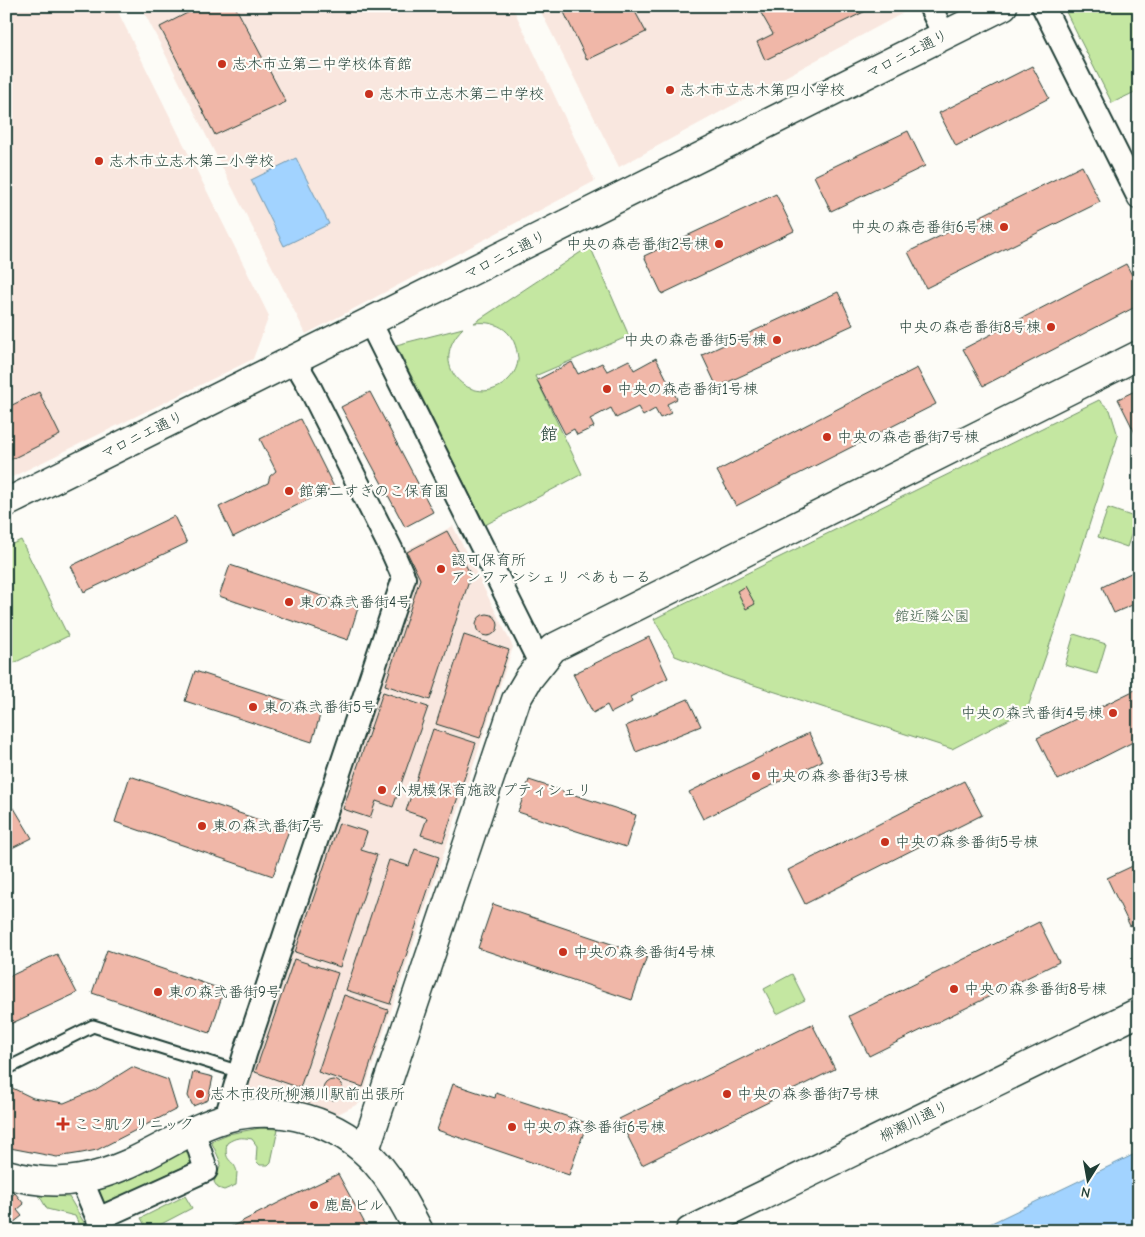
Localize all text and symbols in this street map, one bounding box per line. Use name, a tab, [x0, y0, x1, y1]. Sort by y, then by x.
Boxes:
street label: マロニエ通り	[863, 26, 951, 82]
place label: 志木市立第二中学校体育館	[232, 55, 412, 73]
marker: 志木市立第二中学校体育館	[216, 58, 228, 70]
place label: 志木市立志木第四小学校	[680, 81, 845, 99]
marker: 志木市立志木第四小学校	[664, 84, 676, 96]
place label: 志木市立志木第二中学校	[379, 85, 544, 103]
marker: 志木市立志木第二中学校	[363, 88, 375, 100]
place label: 志木市立志木第二小学校	[109, 152, 274, 170]
marker: 志木市立志木第二小学校	[93, 155, 105, 167]
place label: 中央の森壱番街6号棟	[851, 218, 994, 236]
marker: 中央の森壱番街6号棟	[998, 221, 1010, 233]
street label: マロニエ通り	[461, 227, 549, 283]
place label: 中央の森壱番街2号棟	[566, 235, 709, 253]
marker: 中央の森壱番街2号棟	[713, 238, 725, 250]
place label: 中央の森壱番街8号棟	[898, 318, 1041, 336]
marker: 中央の森壱番街8号棟	[1045, 321, 1057, 333]
place label: 中央の森壱番街5号棟	[624, 331, 767, 349]
marker: 中央の森壱番街5号棟	[771, 334, 783, 346]
place label: 中央の森壱番街1号棟	[617, 380, 758, 398]
marker: 中央の森壱番街1号棟	[601, 383, 613, 395]
street label: マロニエ通り	[98, 407, 186, 463]
district label: 館	[540, 424, 558, 445]
place label: 中央の森壱番街7号棟	[837, 428, 979, 446]
marker: 中央の森壱番街7号棟	[821, 431, 833, 443]
place label: 館第二すぎのこ保育園	[299, 482, 449, 500]
marker: 館第二すぎのこ保育園	[283, 485, 295, 497]
place label: 認可保育所 アンファンシェリ ぺあもーる	[451, 551, 651, 586]
marker: 認可保育所 アンファンシェリ ぺあもーる	[435, 563, 447, 575]
place label: 東の森弐番街4号	[299, 593, 411, 611]
marker: 東の森弐番街4号	[283, 596, 295, 608]
park label: 館近隣公園	[894, 607, 970, 625]
place label: 東の森弐番街5号	[263, 698, 376, 716]
marker: 東の森弐番街5号	[247, 701, 259, 713]
place label: 中央の森弐番街4号棟	[961, 704, 1103, 722]
marker: 中央の森弐番街4号棟	[1107, 707, 1119, 719]
place label: 中央の森参番街3号棟	[766, 767, 909, 785]
marker: 中央の森参番街3号棟	[750, 770, 762, 782]
place label: 小規模保育施設 プティシェリ	[392, 781, 592, 799]
marker: 小規模保育施設 プティシェリ	[376, 784, 388, 796]
place label: 東の森弐番街7号	[212, 817, 324, 835]
marker: 東の森弐番街7号	[196, 820, 208, 832]
place label: 中央の森参番街5号棟	[895, 833, 1038, 851]
marker: 中央の森参番街5号棟	[879, 836, 891, 848]
place label: 中央の森参番街4号棟	[573, 943, 715, 961]
marker: 中央の森参番街4号棟	[557, 946, 569, 958]
place label: 中央の森参番街8号棟	[964, 980, 1107, 998]
place label: 東の森弐番街9号	[168, 983, 281, 1001]
marker: 中央の森参番街8号棟	[948, 983, 960, 995]
marker: 東の森弐番街9号	[152, 986, 164, 998]
place label: 志木市役所柳瀬川駅前出張所	[210, 1085, 405, 1103]
place label: 中央の森参番街7号棟	[737, 1085, 879, 1103]
marker: 志木市役所柳瀬川駅前出張所	[194, 1088, 206, 1100]
marker: 中央の森参番街7号棟	[721, 1088, 733, 1100]
street label: 柳瀬川通り	[876, 1096, 952, 1146]
place label: ここ肌クリニック	[74, 1115, 194, 1133]
marker: ここ肌クリニック	[56, 1117, 70, 1131]
place label: 中央の森参番街6号棟	[522, 1118, 665, 1136]
marker: 中央の森参番街6号棟	[506, 1121, 518, 1133]
north arrow	[1062, 1154, 1112, 1204]
text: N	[1080, 1183, 1092, 1201]
place label: 鹿島ビル	[324, 1196, 384, 1214]
marker: 鹿島ビル	[308, 1199, 320, 1211]

